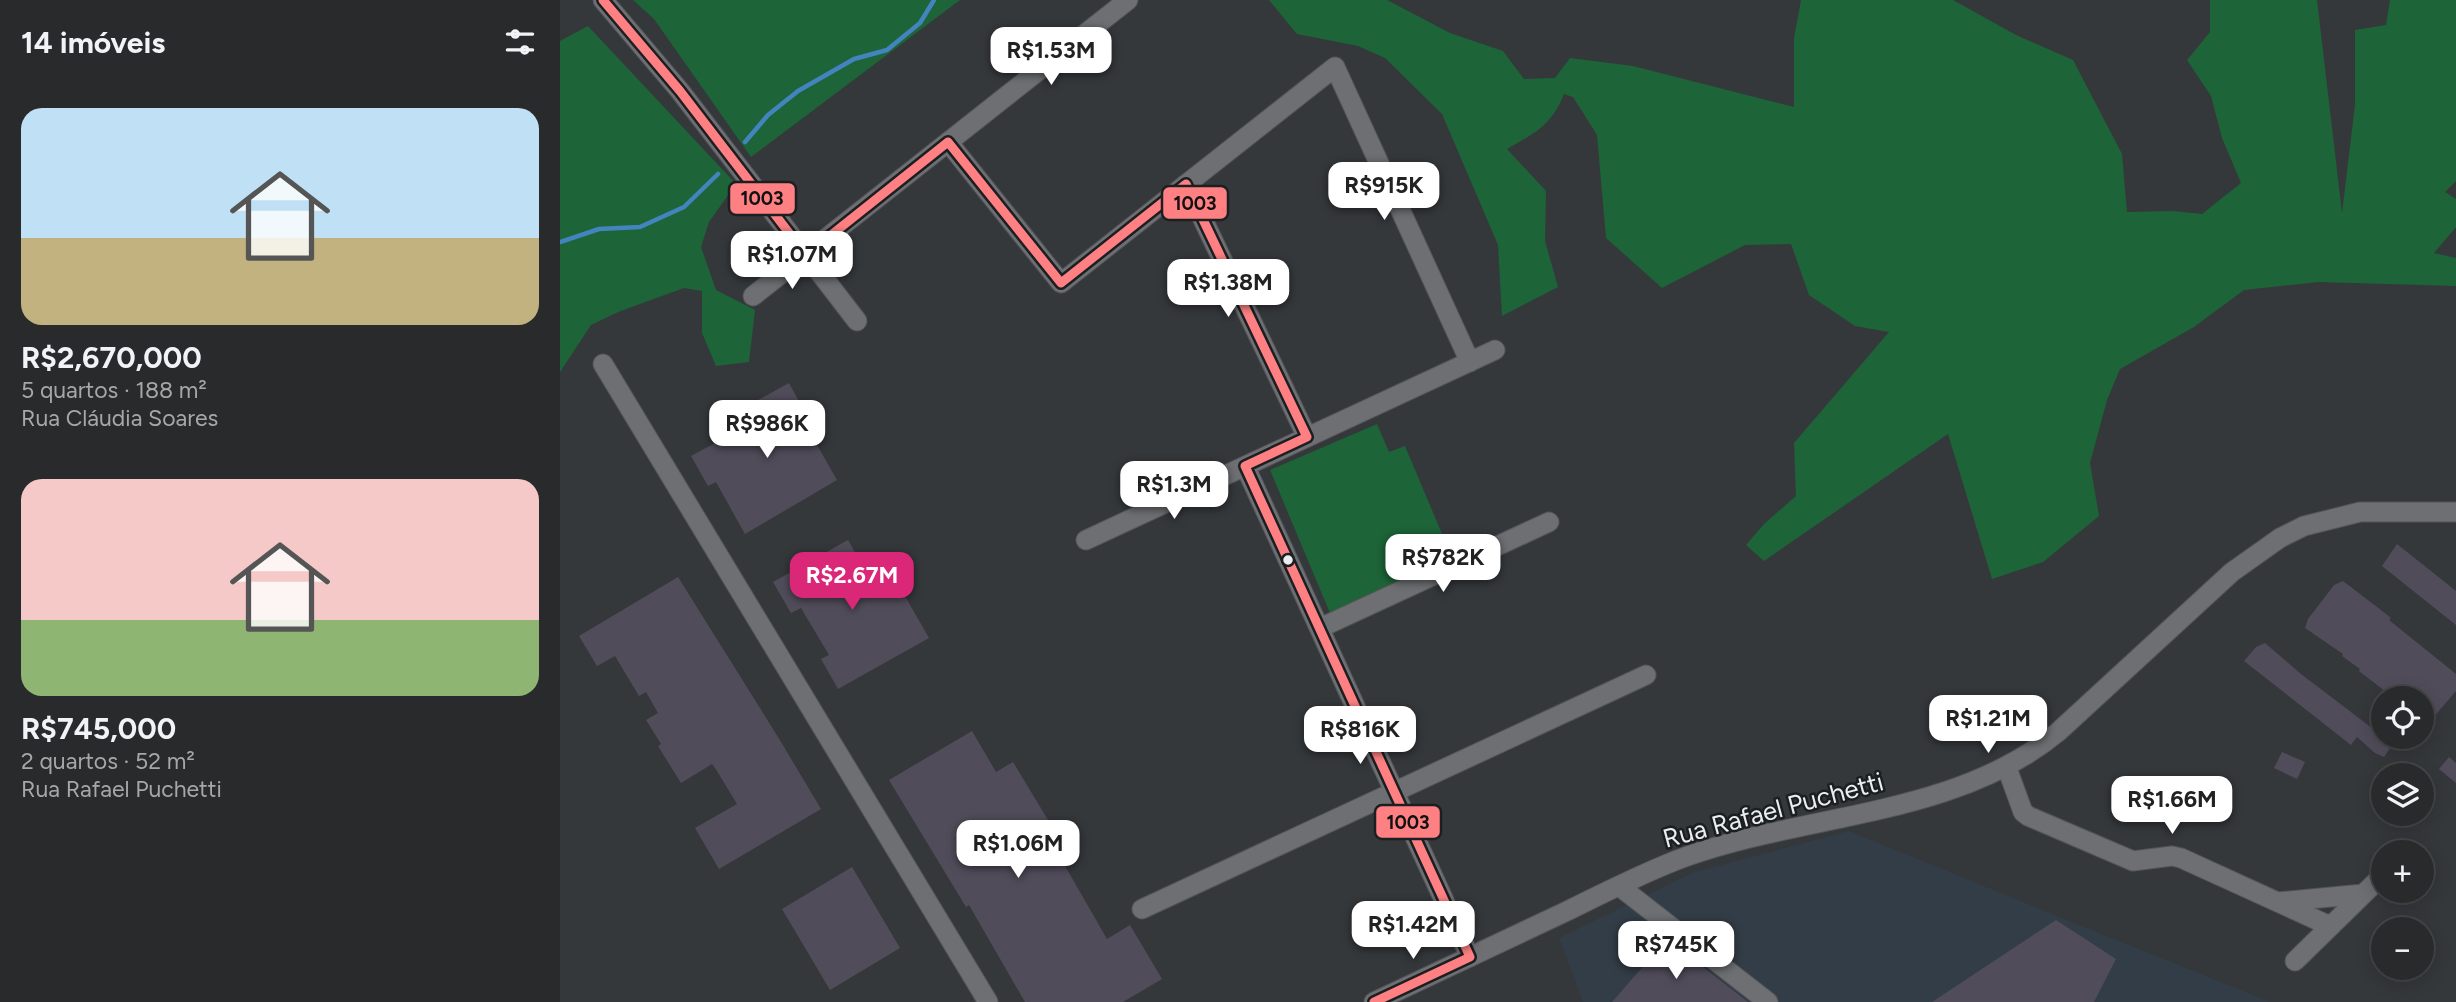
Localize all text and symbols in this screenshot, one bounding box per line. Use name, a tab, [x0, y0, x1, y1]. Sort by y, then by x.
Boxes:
icon: filters	[501, 23, 539, 61]
text: 14 imóveis	[21, 24, 165, 61]
pin: R$1.53M	[986, 28, 1116, 87]
text: R$1.53M	[1007, 36, 1095, 64]
icon: home	[217, 153, 343, 279]
pin: R$915K	[1327, 162, 1441, 222]
text: R$915K	[1344, 171, 1424, 199]
line badge: 1003	[729, 182, 796, 215]
line badge: 1003	[1162, 186, 1228, 220]
text: 1003	[740, 187, 784, 210]
text: 1003	[1173, 192, 1217, 215]
pin: R$1.07M	[727, 232, 857, 291]
text: R$1.07M	[747, 240, 837, 268]
pin: R$1.38M	[1163, 260, 1293, 319]
text: R$1.38M	[1183, 268, 1273, 296]
text: R$2,670,000	[21, 339, 202, 376]
text: 5 quartos · 188 m²	[21, 376, 207, 404]
pin: R$986K	[710, 400, 824, 460]
text: Rua Cláudia Soares	[21, 404, 218, 432]
text: R$986K	[725, 409, 809, 437]
pin: R$1.3M	[1117, 462, 1231, 521]
text: R$1.3M	[1136, 470, 1212, 498]
icon: home	[217, 524, 343, 650]
pin: R$782K	[1386, 534, 1500, 594]
text: R$782K	[1401, 543, 1485, 571]
pin: R$2.67M	[787, 552, 917, 612]
unlabelled marker	[1281, 553, 1295, 567]
text: R$2.67M	[806, 561, 898, 589]
map controls	[2371, 686, 2434, 980]
button: locate	[2371, 686, 2434, 749]
pin: R$1.21M	[1923, 696, 2053, 755]
text: R$1.21M	[1945, 704, 2031, 732]
pin: R$816K	[1303, 706, 1417, 766]
text: R$745,000	[21, 710, 176, 747]
text: R$816K	[1320, 715, 1400, 743]
text: 2 quartos · 52 m²	[21, 747, 195, 775]
button: layers	[2371, 763, 2434, 826]
street label: Rua Rafael Puchetti	[1659, 765, 1887, 855]
text: Rua Rafael Puchetti	[21, 775, 222, 803]
pin: R$1.66M	[2107, 776, 2237, 836]
text: R$1.66M	[2127, 785, 2217, 813]
line badge: 1003	[1375, 805, 1441, 839]
text: 1003	[1386, 811, 1430, 834]
pin: R$1.06M	[953, 820, 1083, 880]
text: R$1.06M	[973, 829, 1063, 857]
button: +	[2371, 840, 2434, 903]
pin: R$1.42M	[1348, 902, 1478, 961]
text: R$1.42M	[1368, 910, 1458, 938]
button: −	[2371, 917, 2434, 980]
pin: R$745K	[1619, 922, 1733, 981]
text: R$745K	[1634, 930, 1718, 958]

